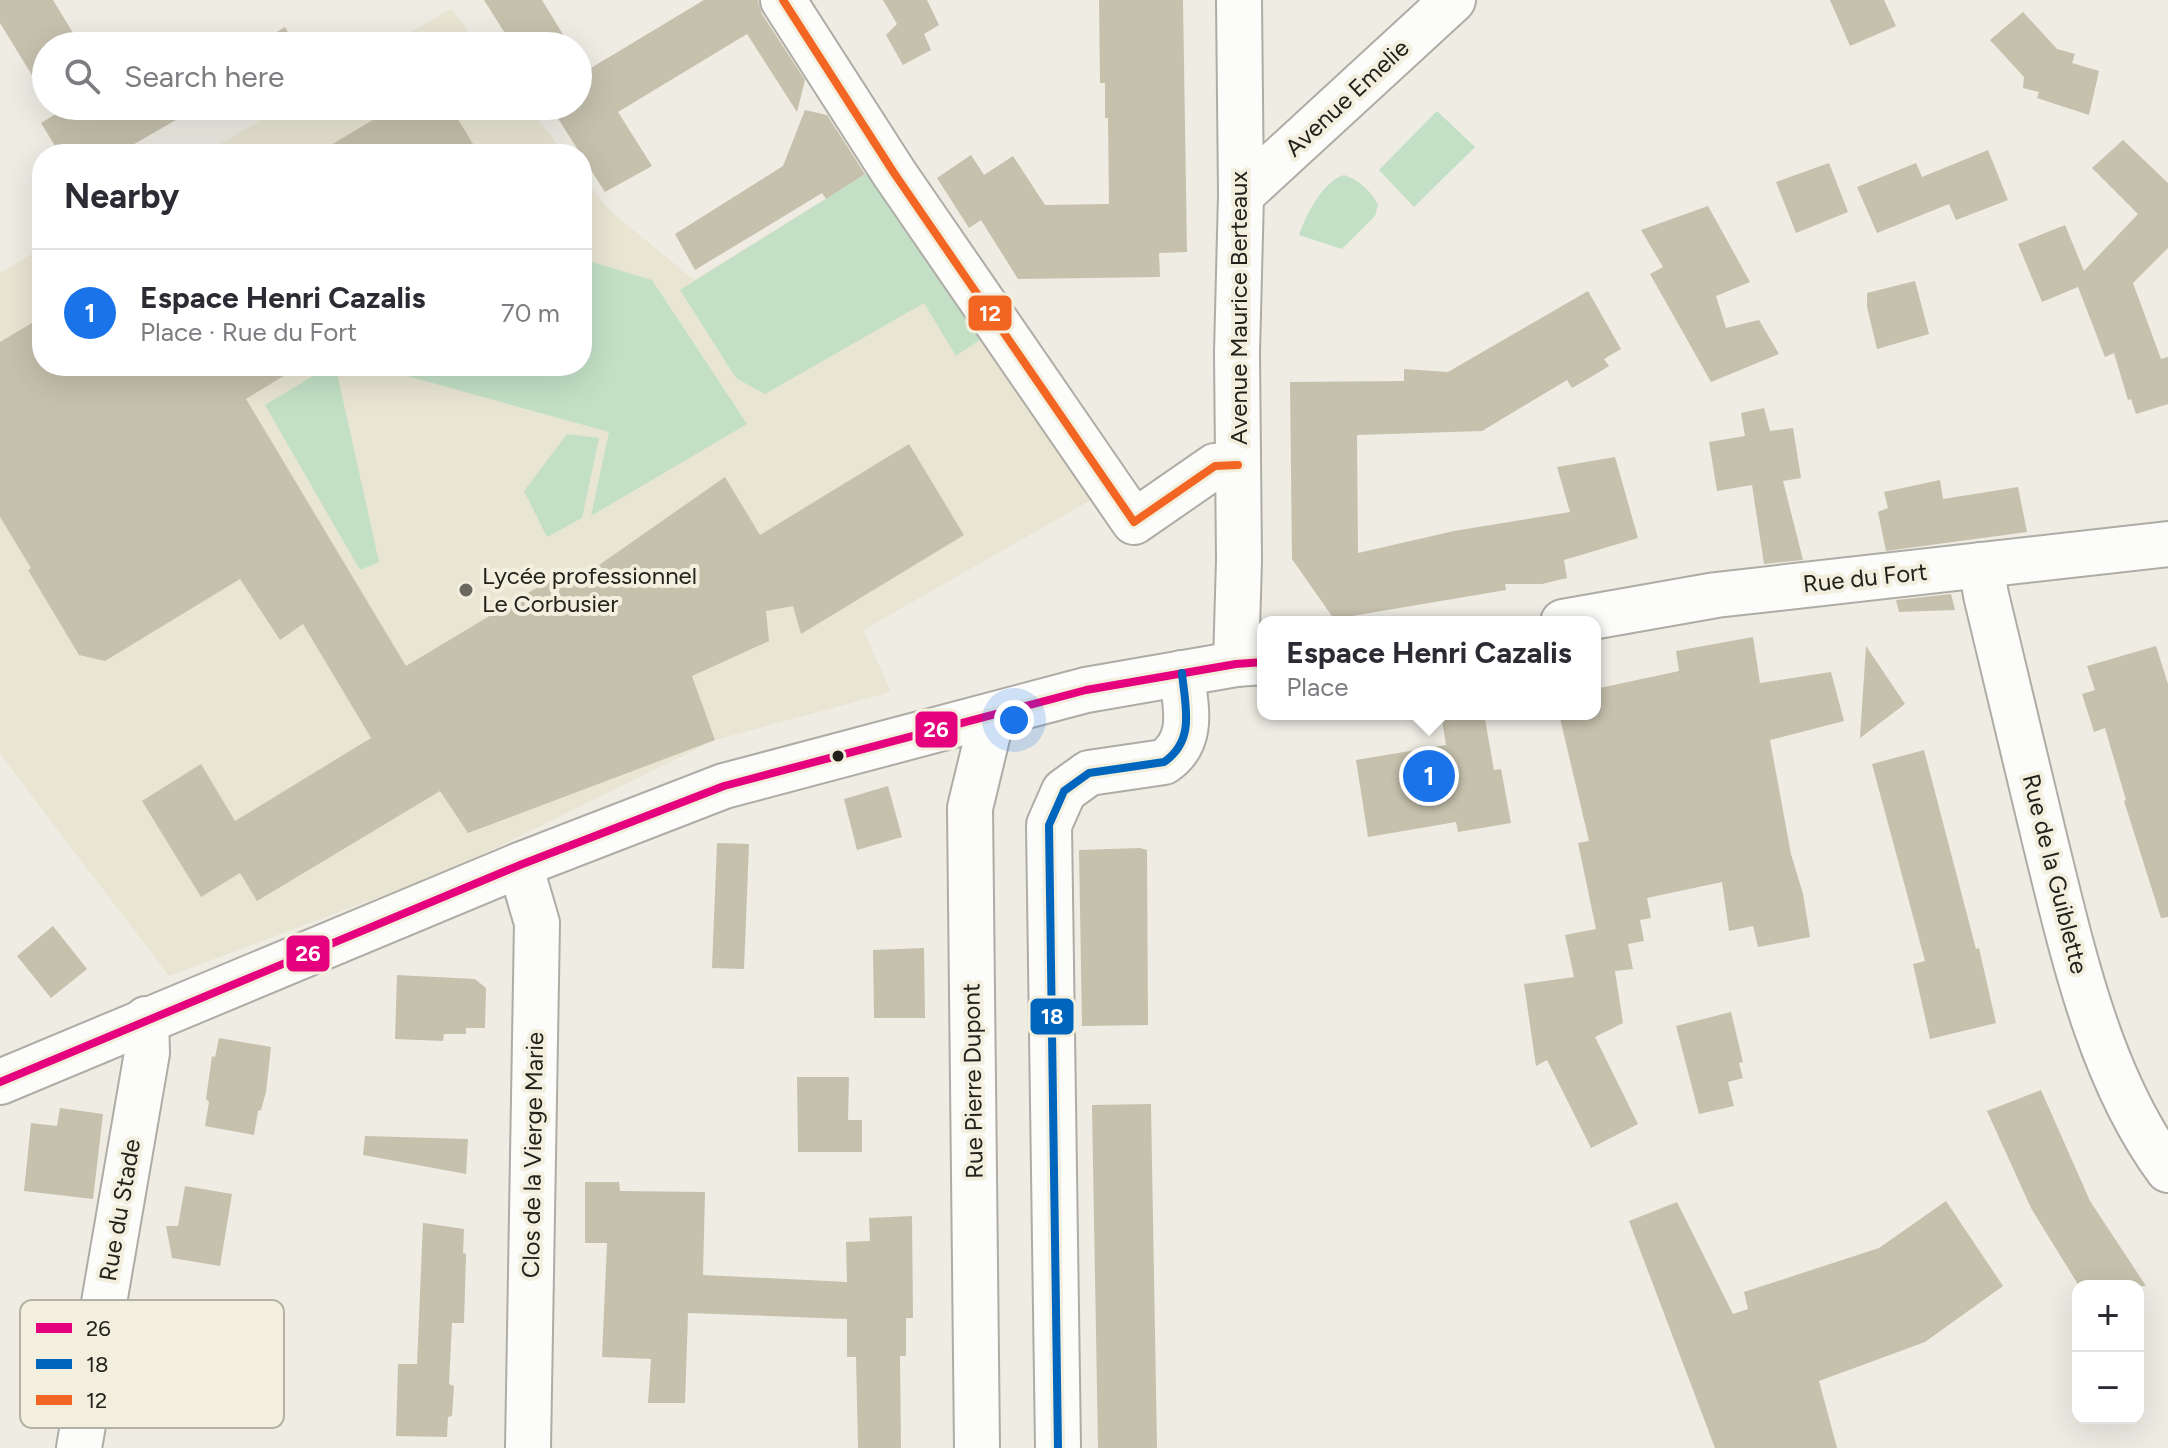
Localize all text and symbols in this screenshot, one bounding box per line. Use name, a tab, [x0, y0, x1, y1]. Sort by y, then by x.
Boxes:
search box	[32, 32, 592, 120]
street label: Avenue Emelie	[1279, 33, 1415, 162]
icon: search	[60, 54, 104, 98]
text: Search here	[124, 58, 284, 95]
street label: Avenue Maurice Berteaux	[1224, 171, 1253, 445]
text: Nearby	[64, 176, 179, 217]
text: Espace Henri Cazalis	[140, 279, 426, 316]
line badge: 12	[967, 294, 1013, 332]
text: 1	[85, 297, 95, 329]
text: 70 m	[501, 297, 560, 329]
text: 12	[979, 300, 1001, 327]
text: Place · Rue du Fort	[140, 316, 357, 348]
street label: Rue du Fort	[1801, 557, 1929, 598]
place label: Lycée professionnel Le Corbusier	[482, 561, 697, 618]
marker: Lycée professionnel Le Corbusier	[457, 581, 475, 599]
popup	[1257, 616, 1601, 720]
text: Espace Henri Cazalis	[1286, 634, 1572, 671]
text: Place	[1286, 671, 1348, 703]
your location	[994, 700, 1034, 740]
line badge: 26	[914, 710, 959, 749]
text: 26	[923, 716, 949, 743]
pin: 1	[1403, 746, 1455, 806]
unlabelled marker	[830, 748, 846, 764]
street label: Rue de la Guiblette	[2017, 771, 2094, 977]
line badge: 26	[285, 934, 331, 973]
text: 26	[295, 940, 321, 967]
street label: Rue Pierre Dupont	[956, 983, 989, 1179]
line badge: 18	[1029, 997, 1075, 1036]
text: 18	[1041, 1003, 1063, 1030]
street label: Clos de la Vierge Marie	[516, 1032, 549, 1278]
street label: Rue du Stade	[93, 1136, 146, 1283]
map controls	[2072, 1280, 2144, 1424]
button: +	[2072, 1280, 2144, 1352]
legend	[20, 1300, 284, 1428]
text: 26	[86, 1315, 111, 1342]
text: 18	[86, 1351, 109, 1378]
button: −	[2072, 1352, 2144, 1424]
text: 12	[86, 1387, 107, 1414]

